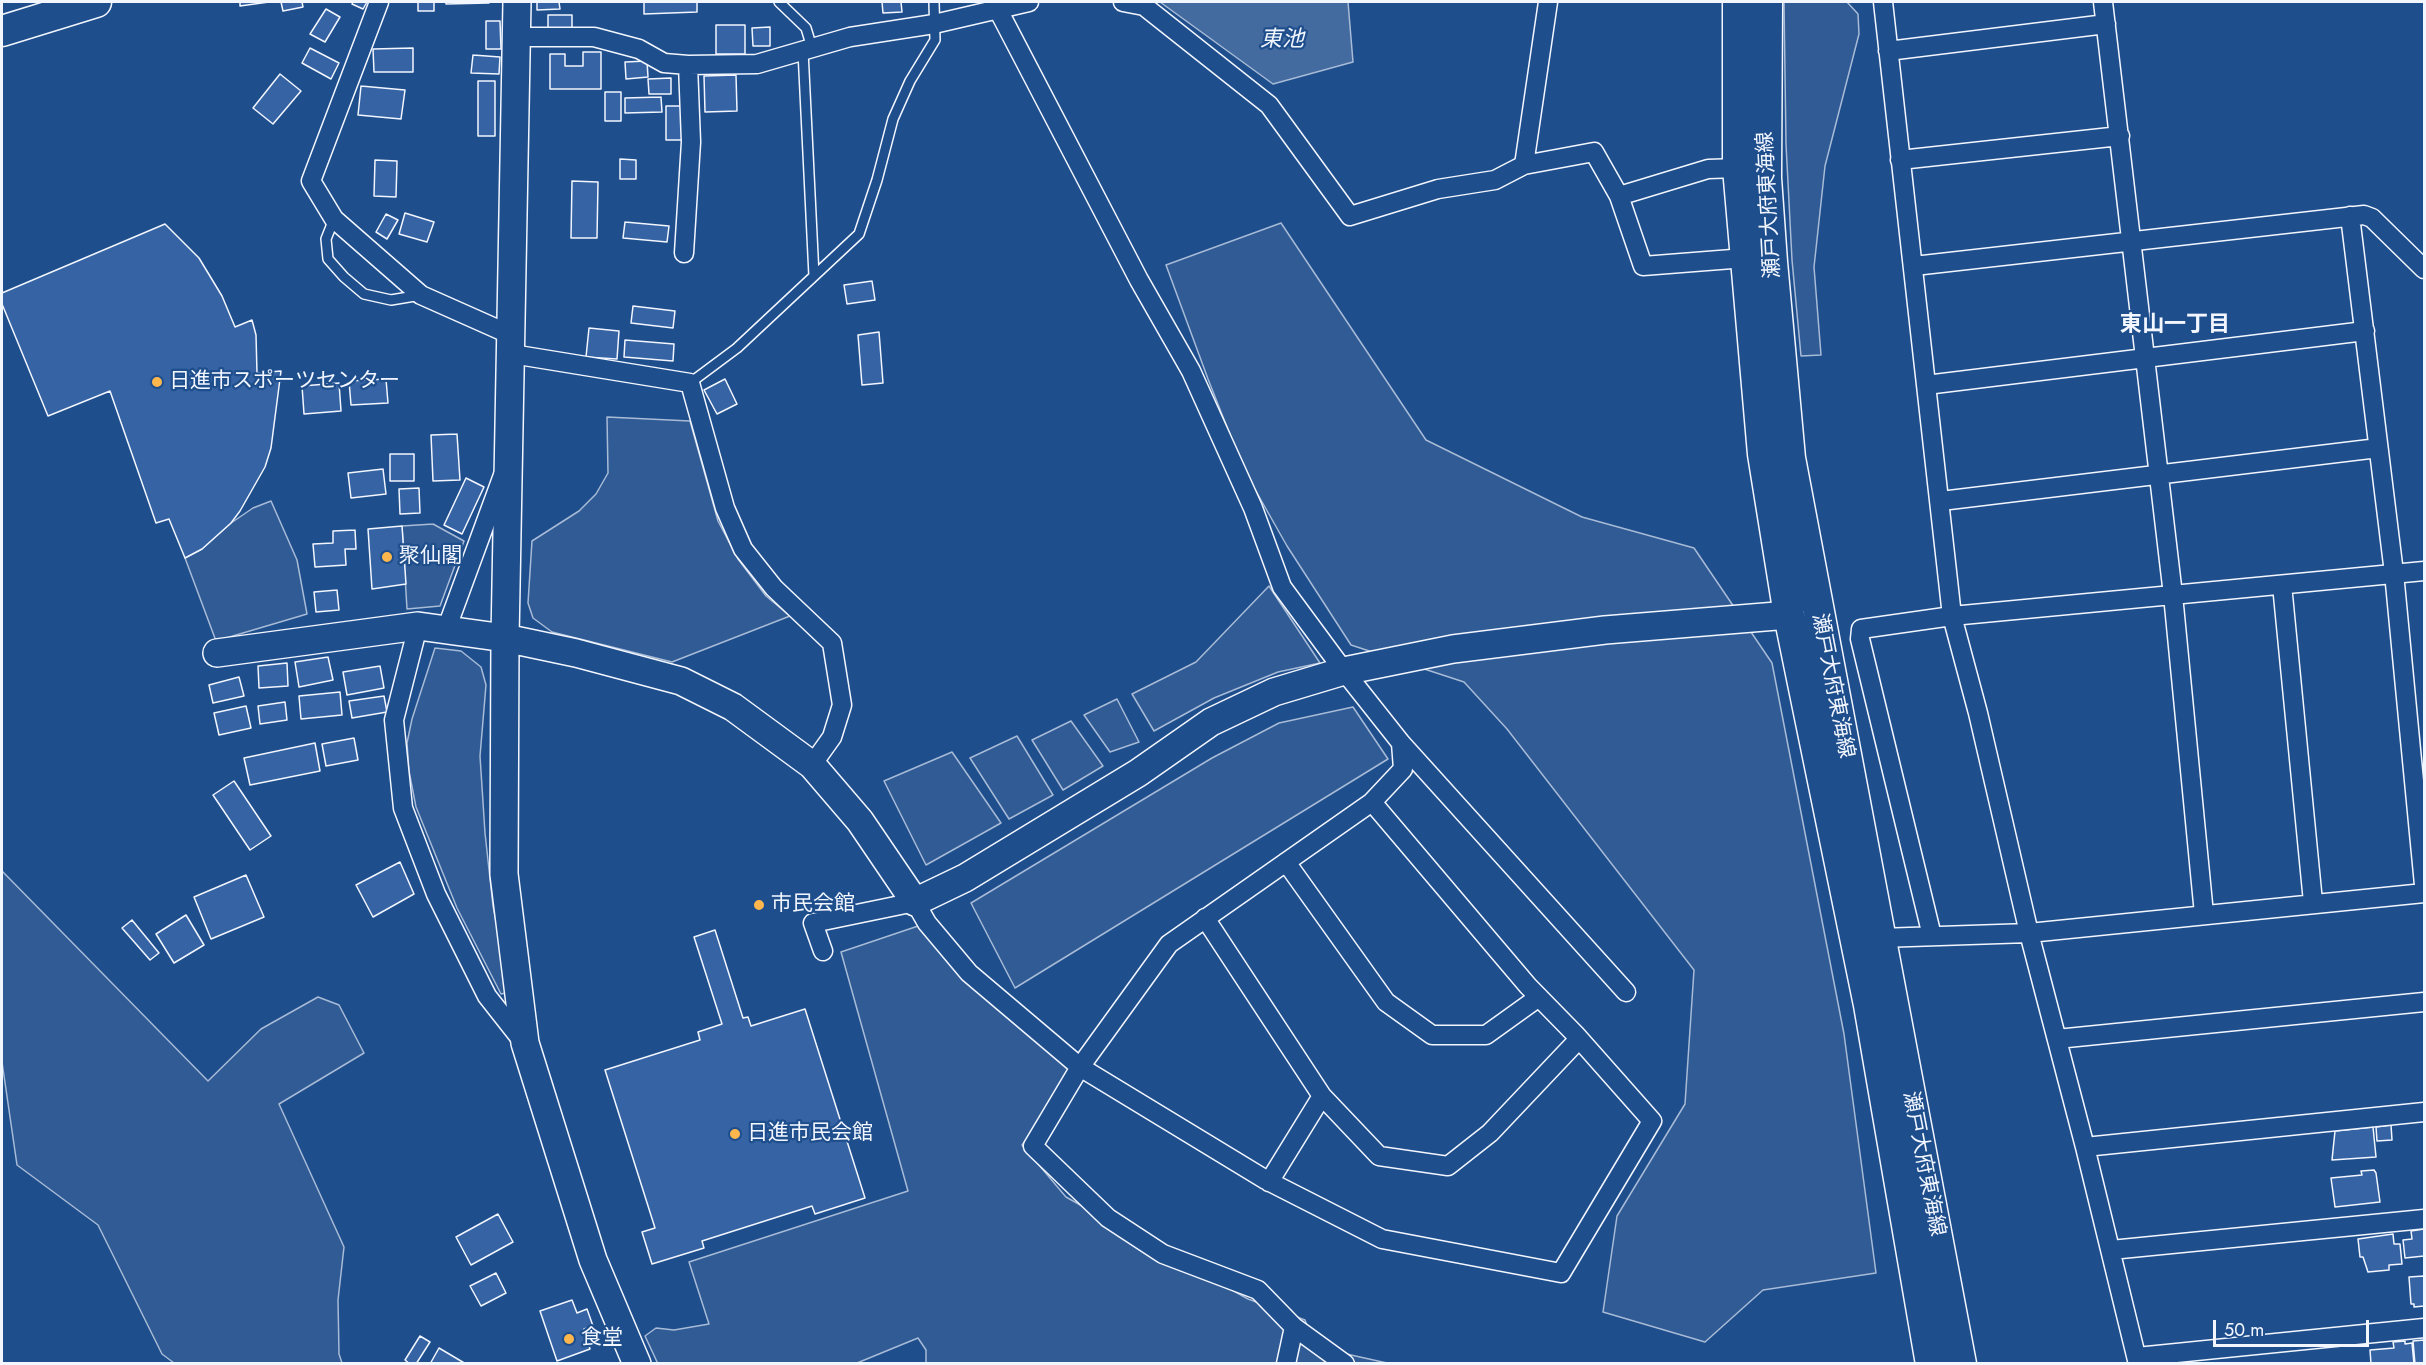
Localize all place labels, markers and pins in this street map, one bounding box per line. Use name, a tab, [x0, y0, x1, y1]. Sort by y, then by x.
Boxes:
place label: 日進市スポーツセンター	[169, 369, 400, 395]
marker: 日進市スポーツセンター	[150, 375, 164, 389]
place label: 聚仙閣	[399, 544, 462, 570]
marker: 聚仙閣	[380, 550, 394, 564]
place label: 市民会館	[771, 892, 855, 918]
marker: 市民会館	[752, 898, 766, 912]
place label: 日進市民会館	[747, 1121, 873, 1147]
marker: 日進市民会館	[728, 1127, 742, 1141]
place label: 食堂	[581, 1326, 623, 1352]
marker: 食堂	[562, 1332, 576, 1346]

